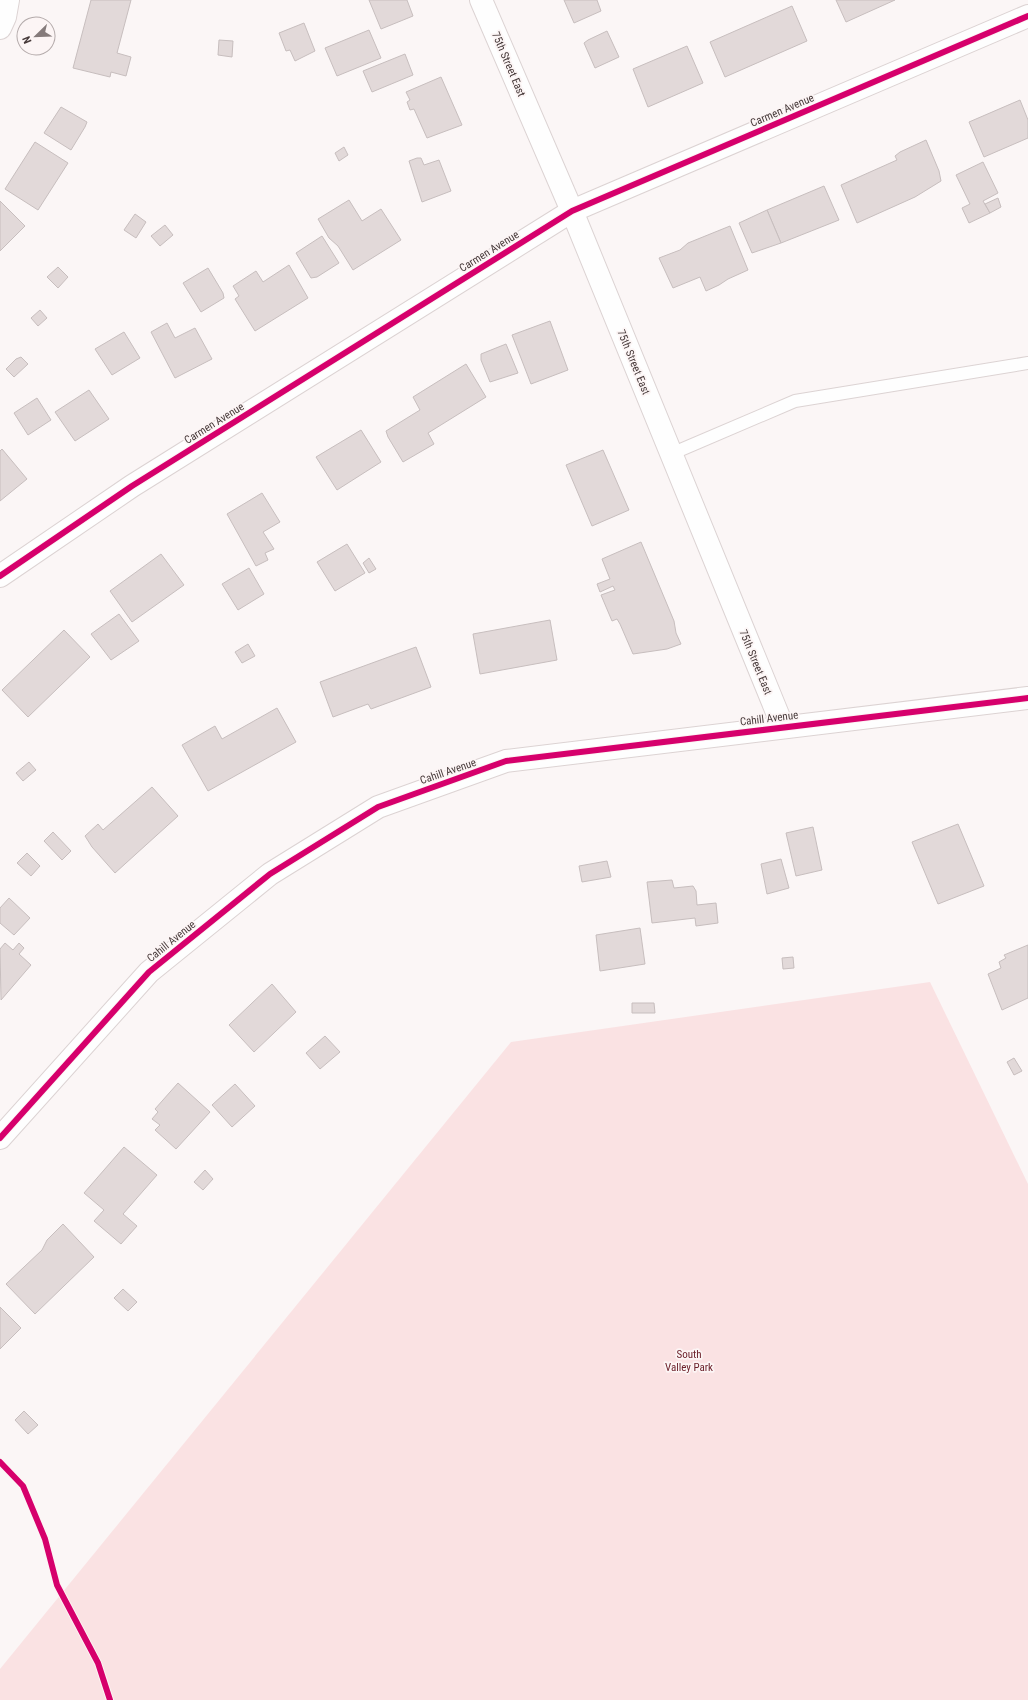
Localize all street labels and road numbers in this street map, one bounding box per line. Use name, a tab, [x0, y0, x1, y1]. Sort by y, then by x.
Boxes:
street label: 75th Street East	[489, 30, 528, 99]
street label: Carmen Avenue	[748, 91, 816, 130]
street label: Carmen Avenue	[457, 228, 521, 275]
street label: 75th Street East	[615, 328, 653, 397]
street label: Carmen Avenue	[182, 400, 246, 447]
street label: 75th Street East	[737, 628, 775, 697]
street label: Cahill Avenue	[739, 708, 799, 729]
street label: Cahill Avenue	[418, 756, 478, 787]
street label: Cahill Avenue	[144, 918, 198, 965]

